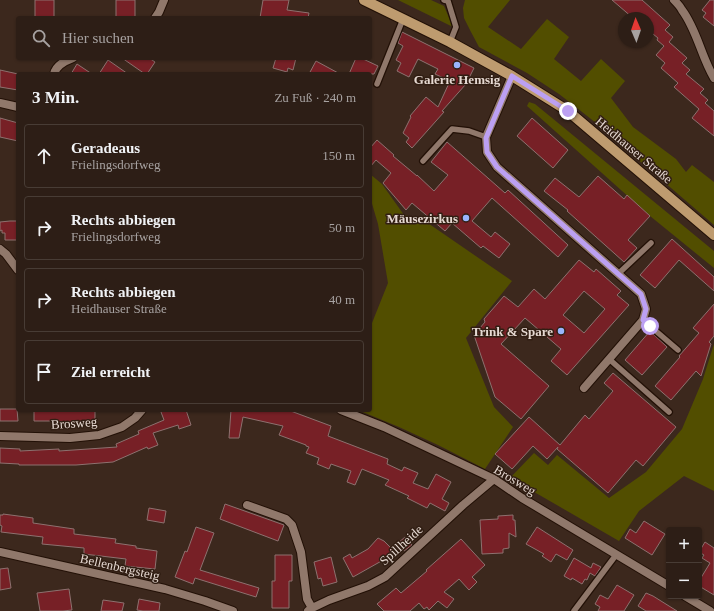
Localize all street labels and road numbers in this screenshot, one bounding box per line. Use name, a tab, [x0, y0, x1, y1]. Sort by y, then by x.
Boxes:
street label: Heidhauser Straße	[593, 114, 676, 187]
street label: Brosweg	[50, 414, 98, 432]
street label: Brosweg	[491, 462, 539, 499]
street label: Spillheide	[376, 522, 426, 568]
street label: Bellenbergsteig	[79, 551, 162, 584]

